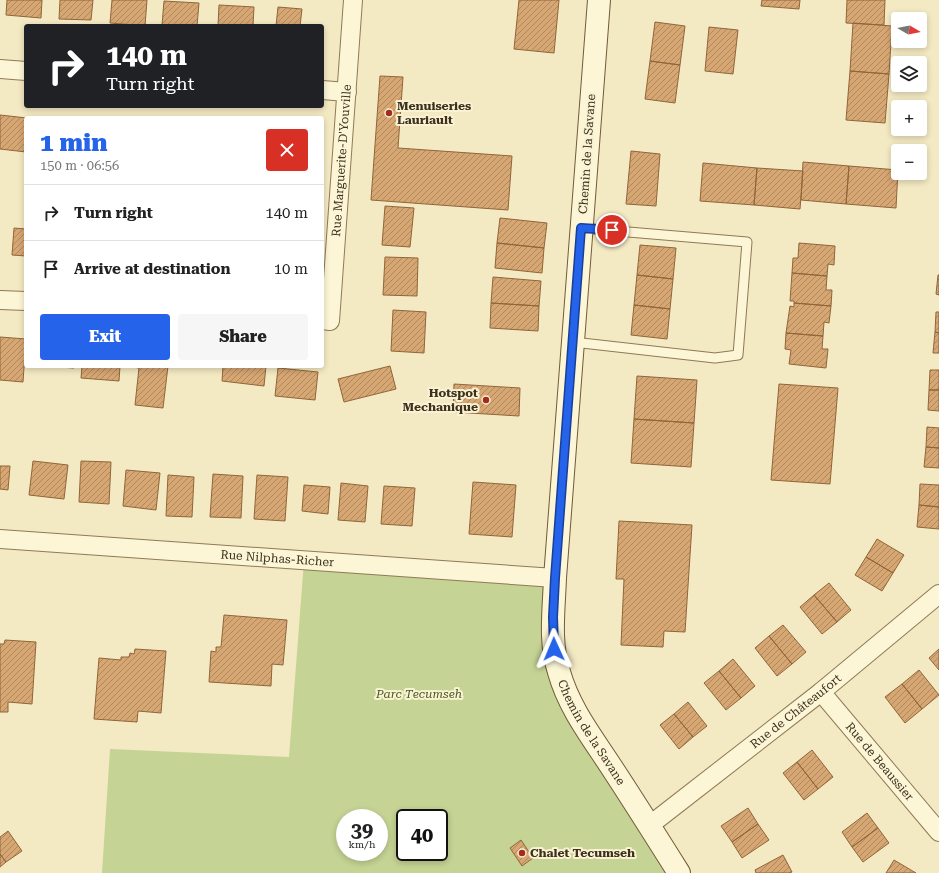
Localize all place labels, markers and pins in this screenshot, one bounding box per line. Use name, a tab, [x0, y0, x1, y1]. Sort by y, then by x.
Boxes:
place label: Menuiseries Lauriault	[397, 99, 471, 127]
marker: Menuiseries Lauriault	[384, 108, 394, 118]
pin	[595, 213, 629, 247]
place label: Hotspot Mechanique	[403, 386, 478, 414]
marker: Hotspot Mechanique	[481, 395, 491, 405]
place label: Chalet Tecumseh	[530, 846, 635, 860]
marker: Chalet Tecumseh	[517, 848, 527, 858]

